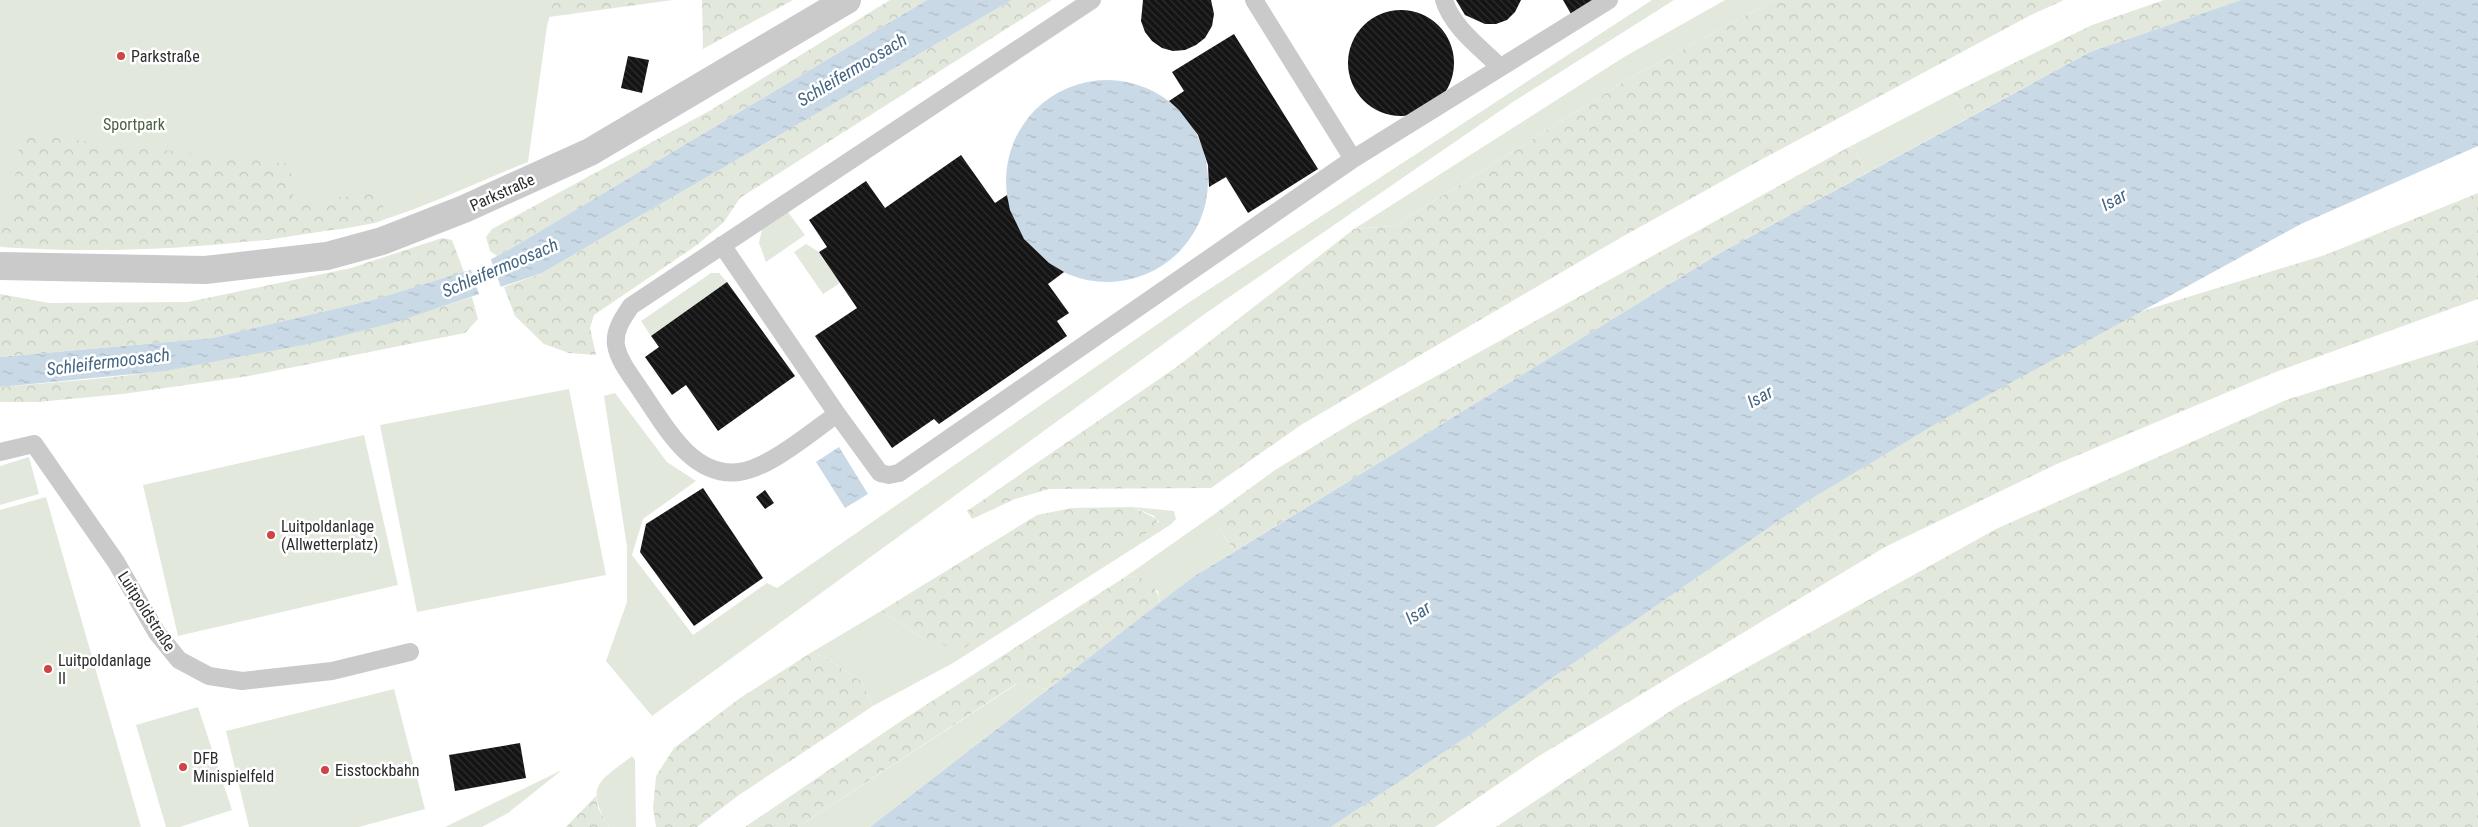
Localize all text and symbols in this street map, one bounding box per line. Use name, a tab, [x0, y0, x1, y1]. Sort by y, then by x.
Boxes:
water label: Schleifermoosach	[793, 29, 910, 111]
place label: Parkstraße	[131, 47, 200, 66]
marker: Parkstraße	[115, 50, 127, 62]
park label: Sportpark	[103, 115, 166, 134]
street label: Parkstraße	[467, 170, 537, 215]
water label: Isar	[2097, 184, 2131, 215]
water label: Schleifermoosach	[439, 234, 561, 301]
water label: Schleifermoosach	[45, 344, 171, 379]
water label: Isar	[1743, 381, 1777, 412]
place label: Luitpoldanlage (Allwetterplatz)	[281, 517, 378, 554]
marker: Luitpoldanlage (Allwetterplatz)	[265, 529, 277, 541]
street label: Luitpoldstraße	[114, 568, 179, 655]
water label: Isar	[1401, 596, 1435, 628]
place label: Luitpoldanlage II	[58, 651, 151, 688]
marker: Luitpoldanlage II	[42, 663, 54, 675]
place label: DFB Minispielfeld	[193, 749, 274, 786]
marker: DFB Minispielfeld	[177, 761, 189, 773]
place label: Eisstockbahn	[335, 761, 419, 780]
marker: Eisstockbahn	[319, 764, 331, 776]

